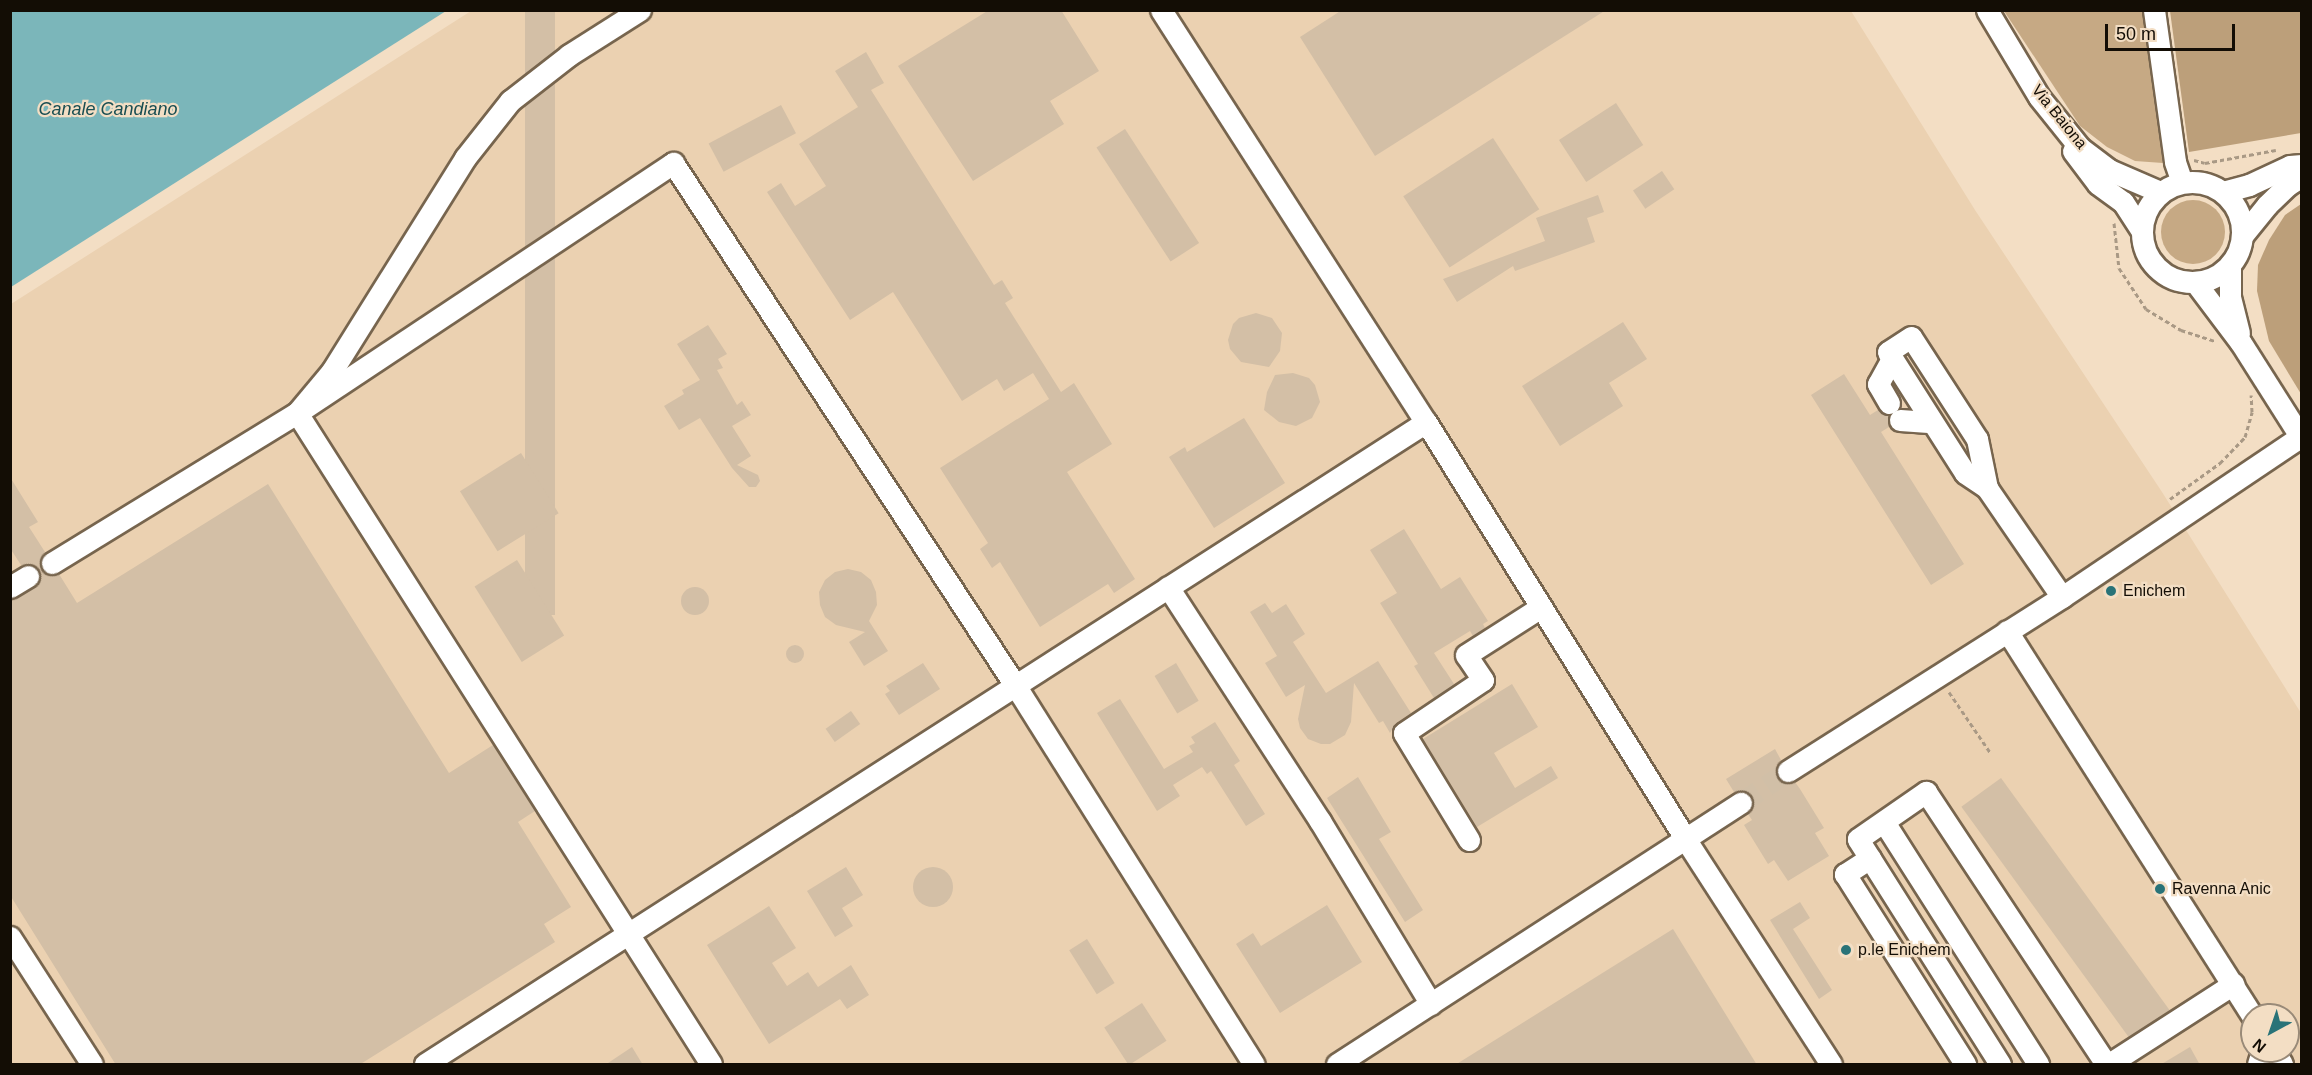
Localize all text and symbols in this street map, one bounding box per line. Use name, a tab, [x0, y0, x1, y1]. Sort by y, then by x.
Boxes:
scale bar	[2108, 12, 2238, 50]
text: 50 m	[2116, 24, 2156, 44]
street label: Via Baiona	[2027, 81, 2091, 153]
water label: Canale Candiano	[38, 98, 178, 120]
place label: Enichem	[2123, 581, 2185, 601]
marker: Enichem	[2104, 584, 2118, 598]
place label: Ravenna Anic	[2172, 879, 2272, 899]
marker: Ravenna Anic	[2153, 882, 2167, 896]
place label: p.le Enichem	[1858, 940, 1950, 960]
marker: p.le Enichem	[1839, 943, 1853, 957]
north arrow	[2240, 1003, 2300, 1063]
text: N	[2250, 1035, 2269, 1056]

